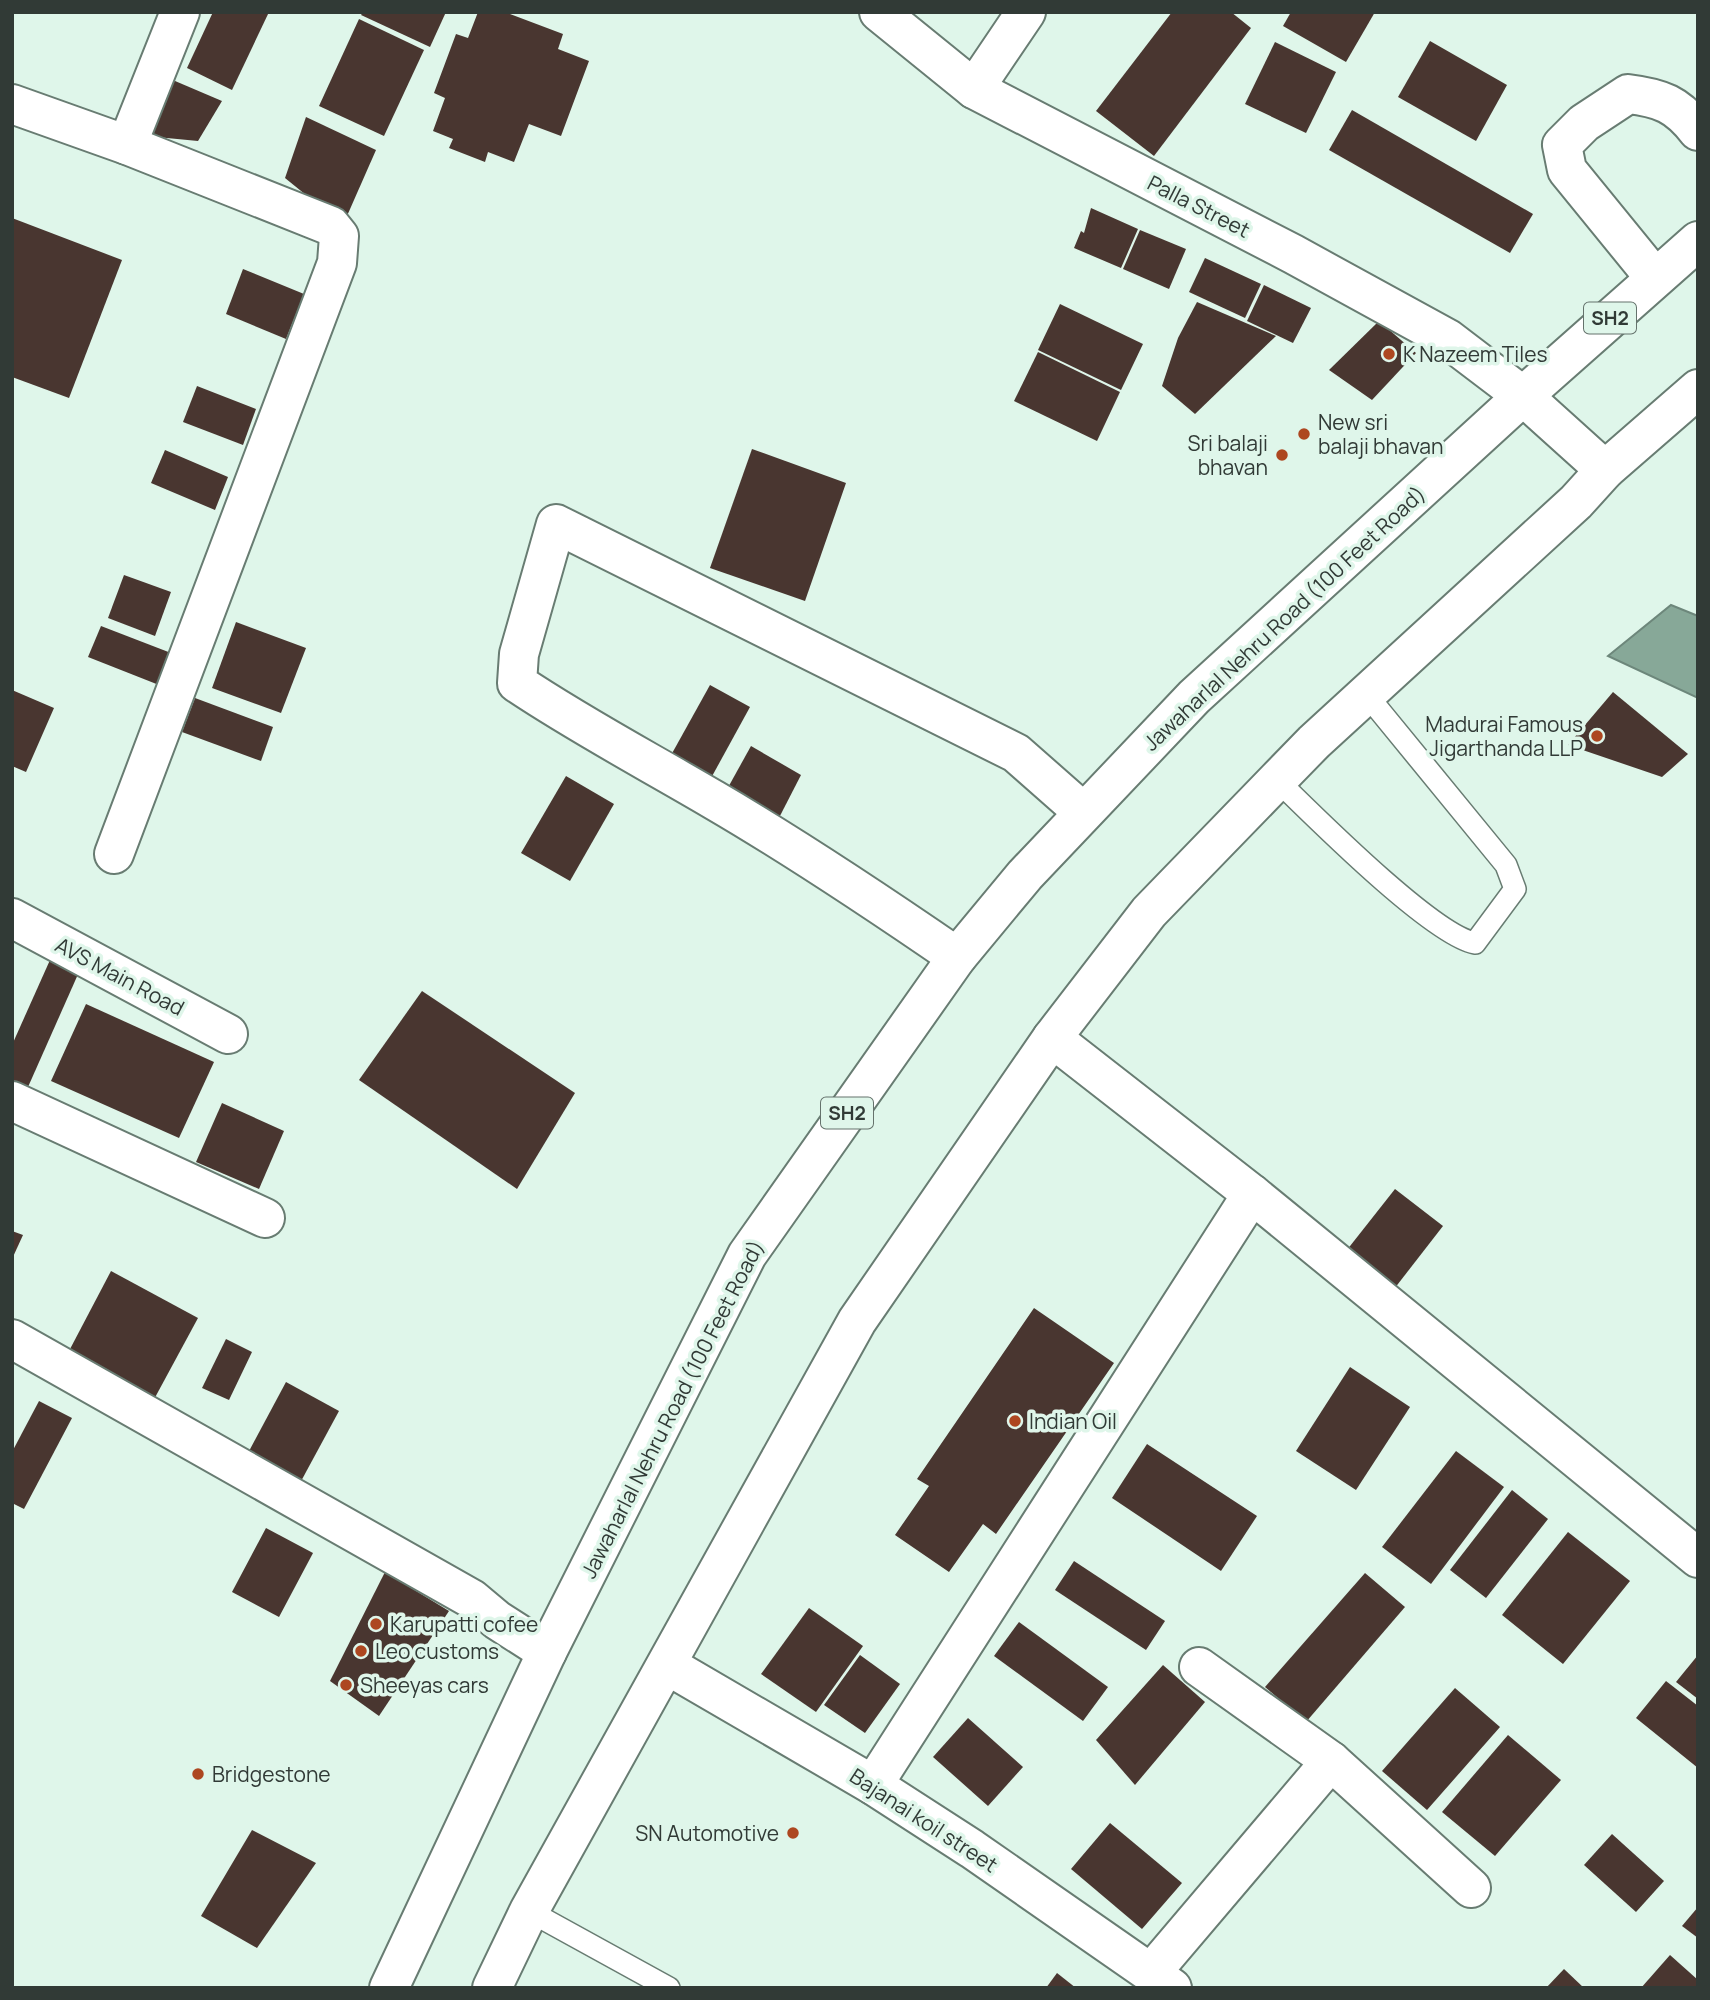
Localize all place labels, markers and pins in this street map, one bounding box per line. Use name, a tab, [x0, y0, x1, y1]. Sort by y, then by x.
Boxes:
place label: K Nazeem Tiles	[1403, 340, 1547, 368]
marker: K Nazeem Tiles	[1381, 346, 1397, 362]
place label: New sri balaji bhavan	[1318, 408, 1443, 460]
marker: New sri balaji bhavan	[1296, 426, 1312, 442]
place label: Sri balaji bhavan	[1188, 429, 1268, 481]
marker: Sri balaji bhavan	[1274, 447, 1290, 463]
place label: Madurai Famous Jigarthanda LLP	[1425, 710, 1583, 762]
marker: Madurai Famous Jigarthanda LLP	[1589, 728, 1605, 744]
place label: Indian Oil	[1029, 1407, 1117, 1435]
marker: Indian Oil	[1007, 1413, 1023, 1429]
place label: Karupatti cofee	[390, 1610, 538, 1638]
marker: Karupatti cofee	[368, 1616, 384, 1632]
place label: Leo customs	[375, 1637, 499, 1665]
marker: Leo customs	[353, 1643, 369, 1659]
place label: Sheeyas cars	[360, 1671, 489, 1699]
marker: Sheeyas cars	[338, 1677, 354, 1693]
place label: Bridgestone	[212, 1760, 331, 1788]
marker: Bridgestone	[190, 1766, 206, 1782]
place label: SN Automotive	[635, 1819, 779, 1847]
marker: SN Automotive	[785, 1825, 801, 1841]

